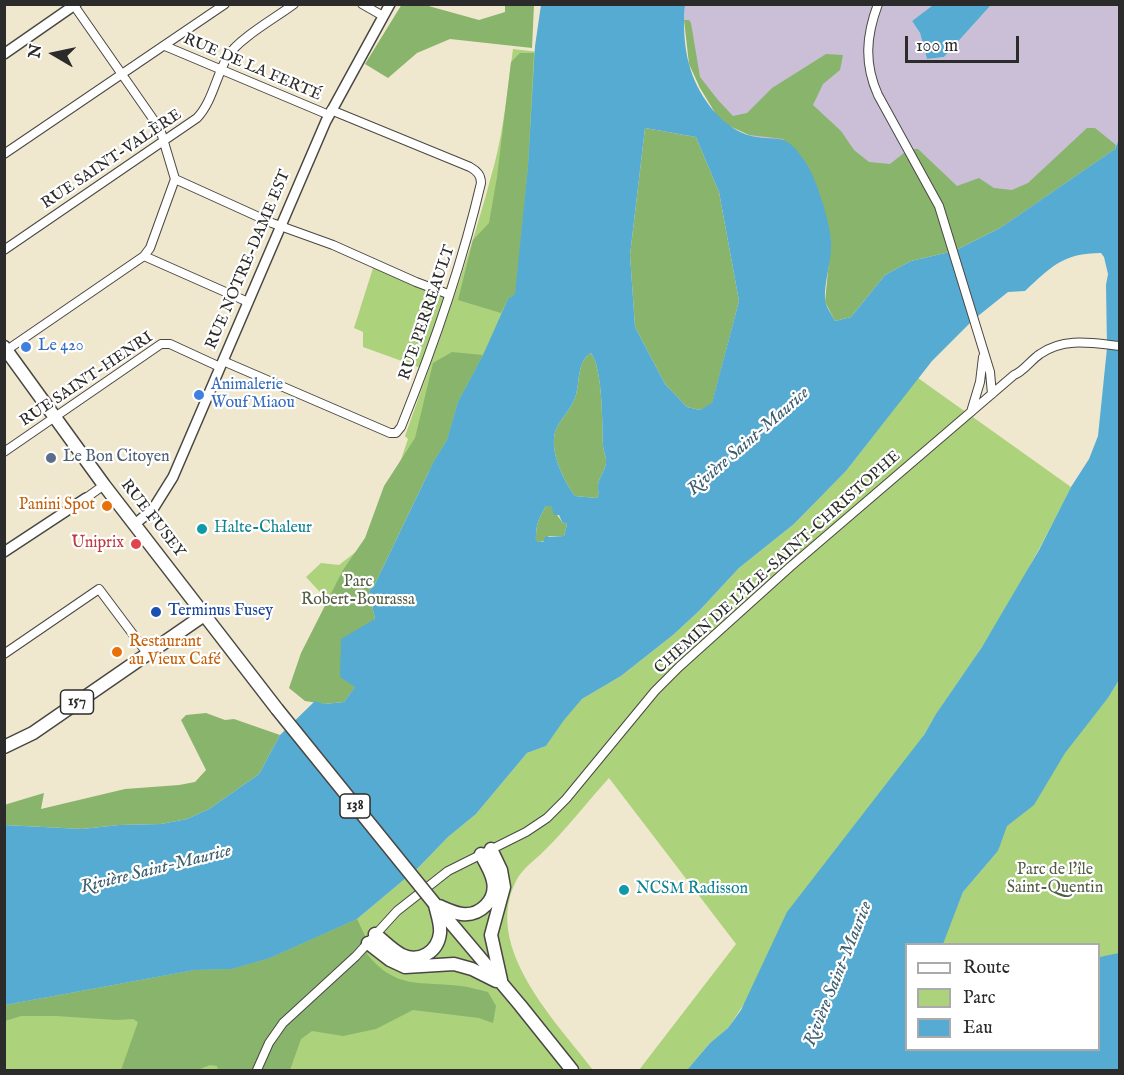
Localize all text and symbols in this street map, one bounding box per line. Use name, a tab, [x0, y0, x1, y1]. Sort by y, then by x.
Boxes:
north arrow	[24, 24, 84, 84]
scale bar	[908, 24, 1022, 62]
street label: RUE DE LA FERTÉ	[180, 30, 324, 106]
text: 100 m	[916, 35, 958, 58]
text: N	[25, 43, 47, 60]
street label: RUE SAINT-VALÈRE	[38, 106, 186, 214]
street label: RUE NOTRE-DAME EST	[203, 168, 295, 352]
street label: RUE PERREAULT	[396, 243, 460, 383]
street label: RUE SAINT-HENRI	[17, 328, 157, 432]
place label: Le 420	[38, 337, 84, 357]
marker: Le 420	[19, 340, 33, 354]
place label: Animalerie Wouf Miaou	[211, 376, 295, 414]
water label: Rivière Saint-Maurice	[684, 383, 814, 501]
marker: Animalerie Wouf Miaou	[192, 388, 206, 402]
street label: CHEMIN DE L'ÎLE-SAINT-CHRISTOPHE	[651, 447, 905, 679]
place label: Le Bon Citoyen	[63, 448, 170, 468]
marker: Le Bon Citoyen	[44, 451, 58, 465]
street label: RUE FUSEY	[116, 476, 188, 562]
place label: Panini Spot	[19, 496, 95, 516]
marker: Panini Spot	[100, 499, 114, 513]
place label: Halte-Chaleur	[214, 519, 312, 539]
marker: Halte-Chaleur	[195, 522, 209, 536]
place label: Uniprix	[72, 534, 124, 554]
marker: Uniprix	[129, 537, 143, 551]
park label: Parc Robert-Bourassa	[301, 573, 415, 611]
place label: Terminus Fusey	[168, 602, 273, 622]
marker: Terminus Fusey	[149, 605, 163, 619]
place label: Restaurant au Vieux Café	[129, 633, 221, 671]
marker: Restaurant au Vieux Café	[110, 645, 124, 659]
road number: 157	[60, 690, 94, 714]
road number: 138	[340, 794, 370, 818]
water label: Rivière Saint-Maurice	[79, 841, 233, 899]
park label: Parc de l'île Saint-Quentin	[1007, 861, 1103, 899]
place label: NCSM Radisson	[636, 880, 748, 900]
marker: NCSM Radisson	[617, 883, 631, 897]
water label: Rivière Saint-Maurice	[800, 898, 878, 1050]
legend	[905, 943, 1100, 1051]
text: Route	[963, 957, 1010, 980]
text: Parc	[963, 987, 995, 1010]
text: Eau	[963, 1017, 993, 1040]

